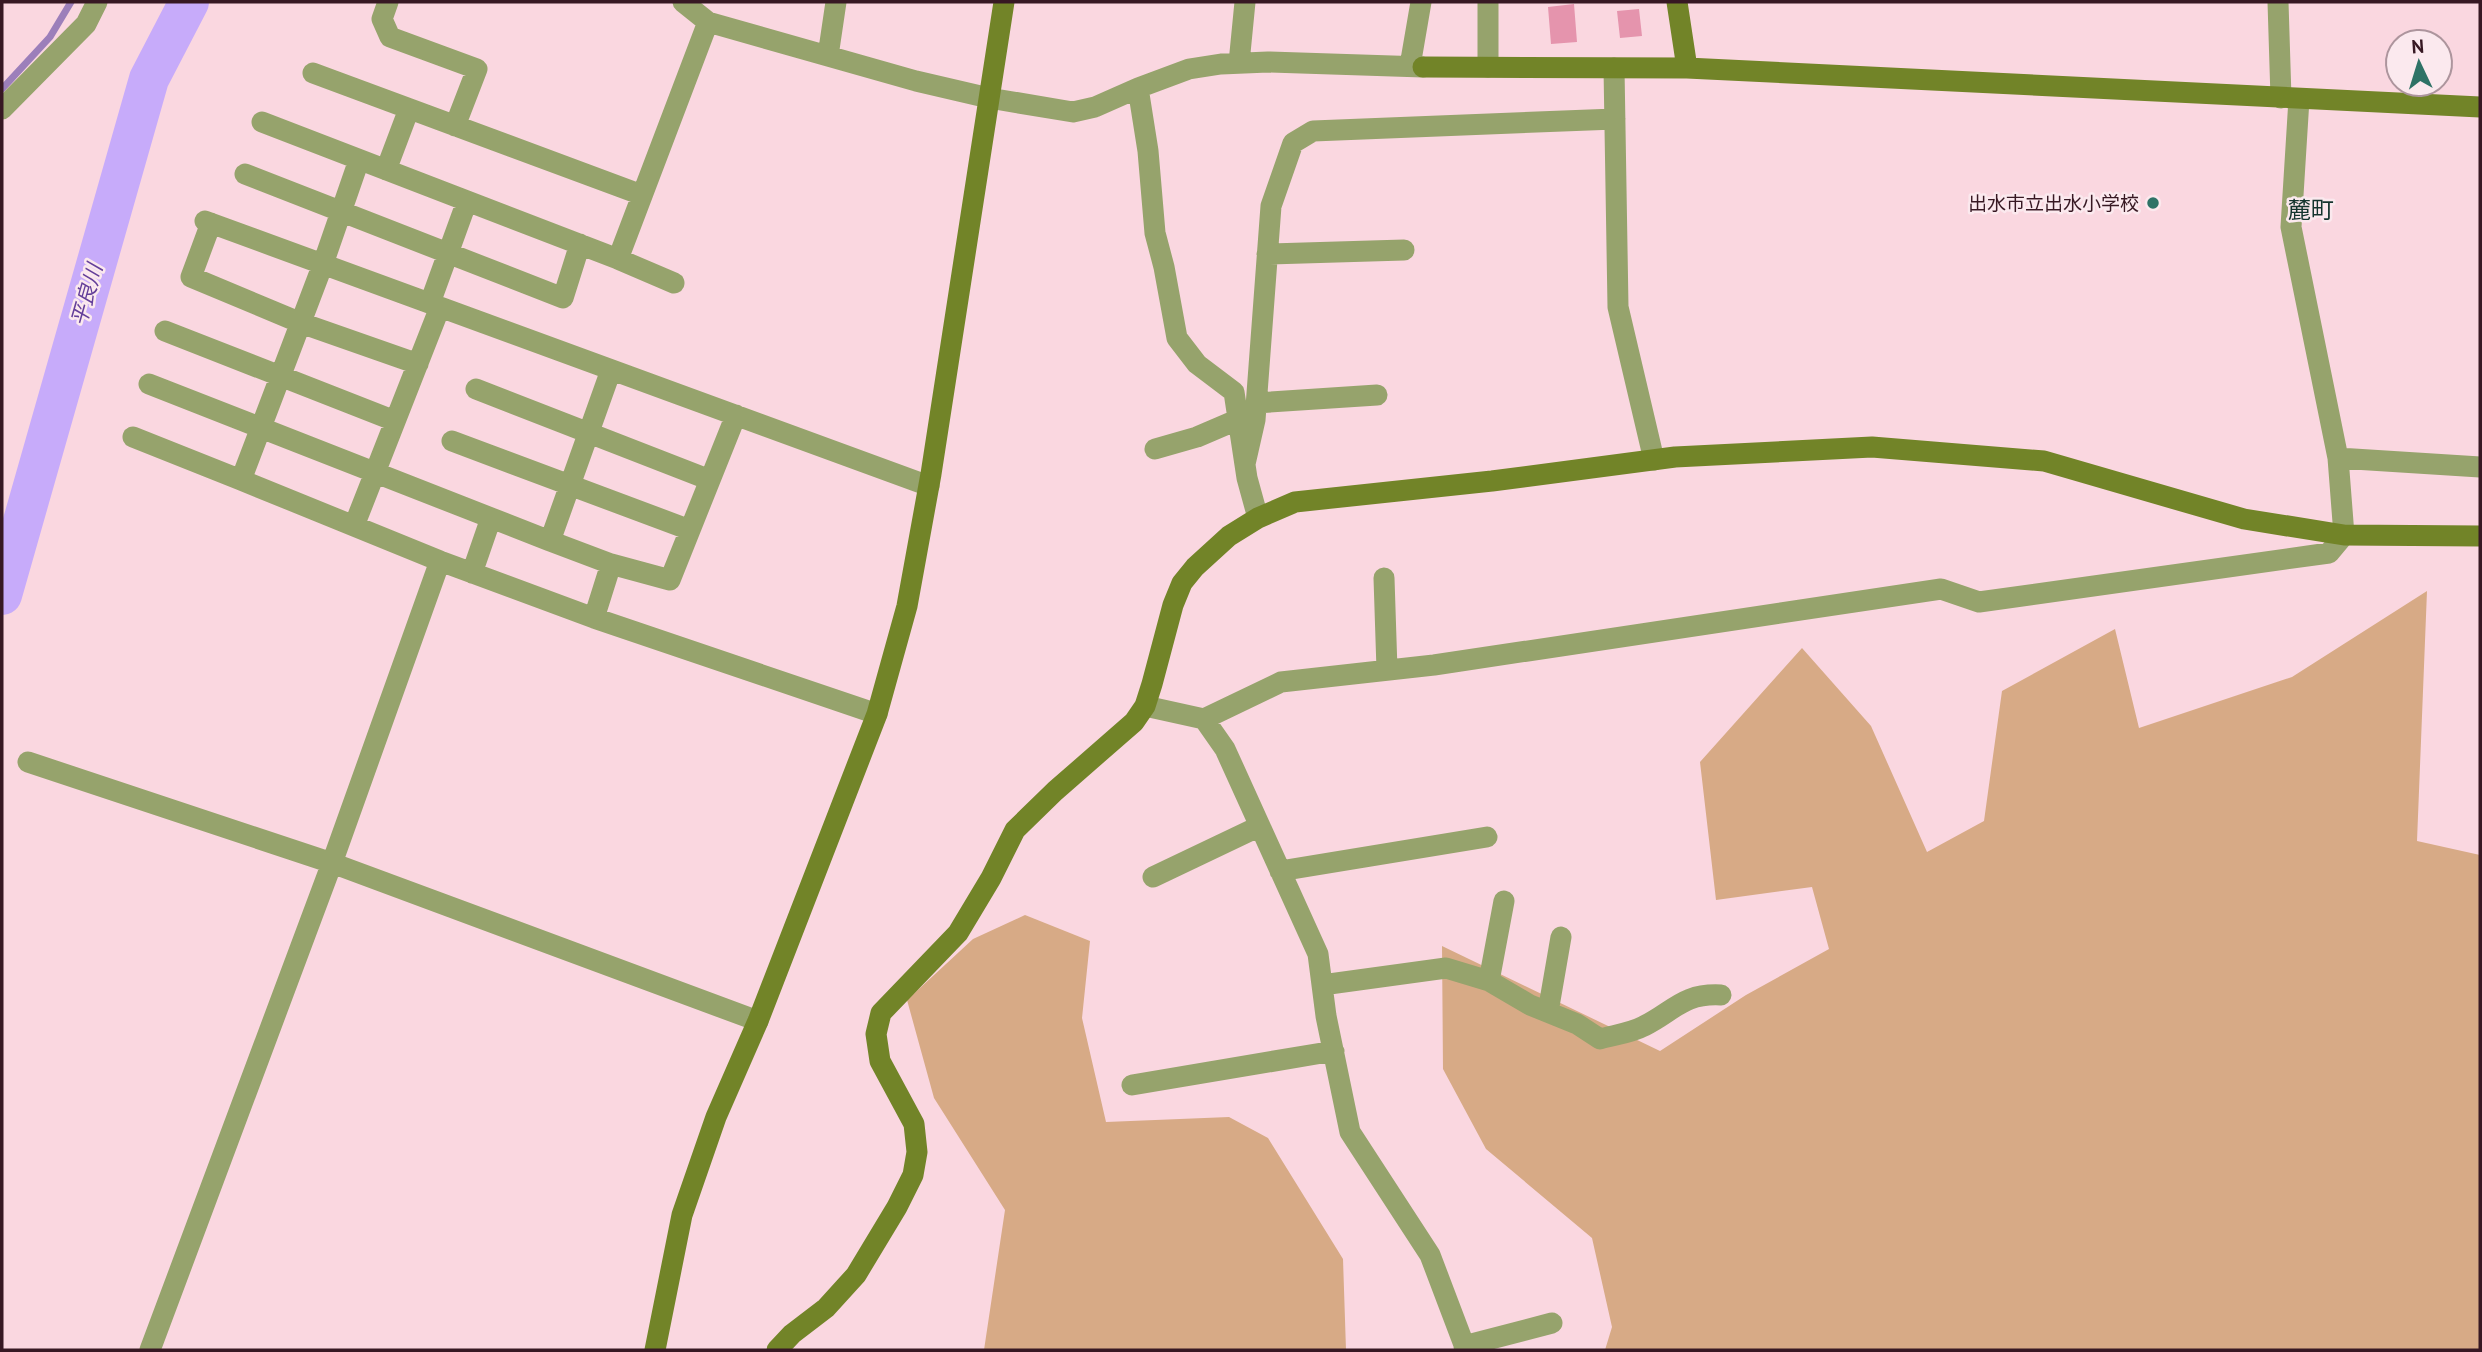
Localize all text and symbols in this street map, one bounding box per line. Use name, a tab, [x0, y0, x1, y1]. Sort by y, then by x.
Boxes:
north arrow	[2384, 28, 2454, 98]
text: N	[2411, 34, 2425, 58]
place label: 出水市立出水小学校	[1968, 191, 2139, 215]
marker: 出水市立出水小学校	[2145, 195, 2161, 211]
district label: 麓町	[2288, 195, 2334, 224]
water label: 平良川	[65, 259, 109, 329]

